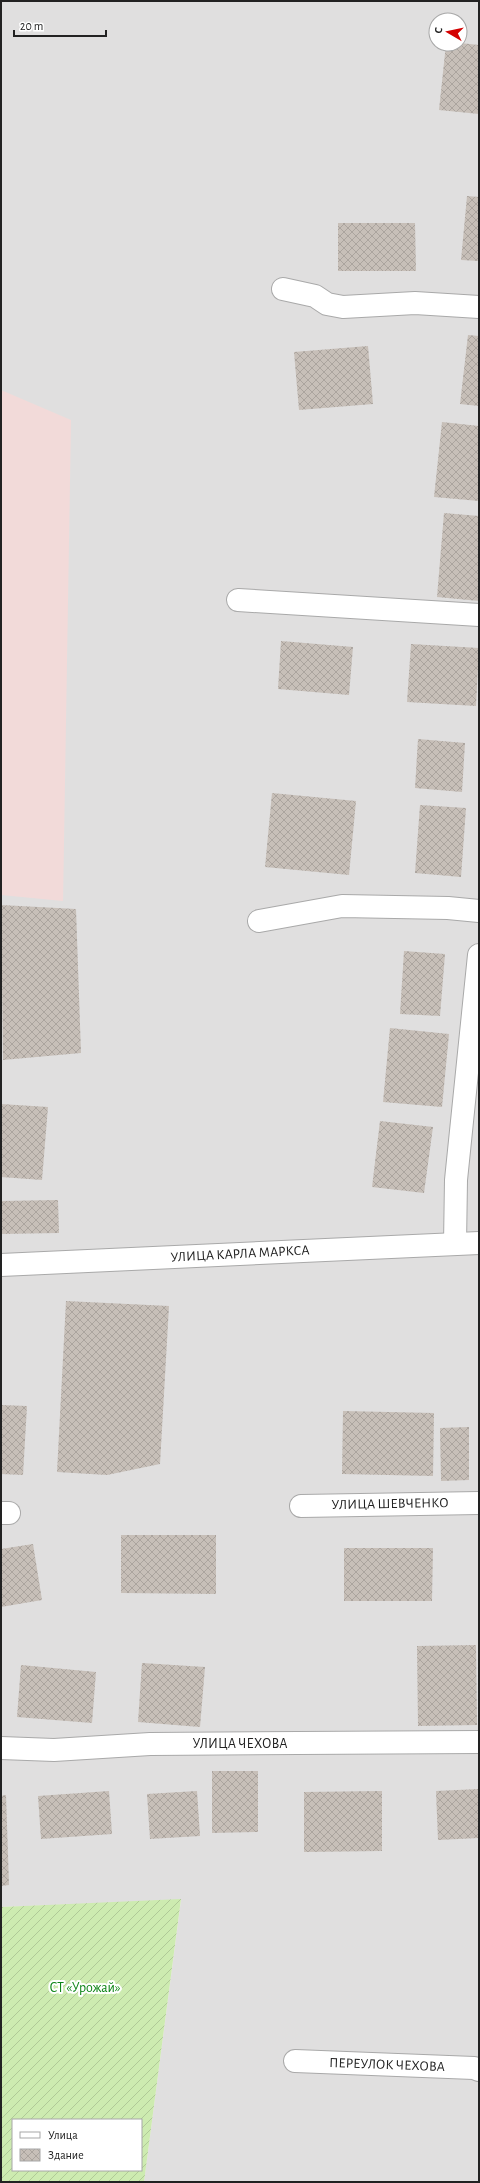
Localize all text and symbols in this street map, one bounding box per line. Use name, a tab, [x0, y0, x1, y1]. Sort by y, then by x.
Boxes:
scale bar	[14, 12, 106, 38]
north arrow	[428, 12, 468, 52]
text: 20 m	[20, 20, 43, 32]
text: С	[433, 27, 445, 34]
street label: УЛИЦА КАРЛА МАРКСА	[170, 1243, 310, 1265]
street label: УЛИЦА ШЕВЧЕНКО	[331, 1496, 449, 1512]
street label: УЛИЦА ЧЕХОВА	[192, 1737, 288, 1751]
park label: СТ «Урожай»	[49, 1981, 121, 1995]
street label: ПЕРЕУЛОК ЧЕХОВА	[329, 2056, 445, 2074]
legend	[12, 2119, 142, 2171]
text: Улица	[48, 2129, 78, 2141]
text: Здание	[48, 2149, 84, 2161]

